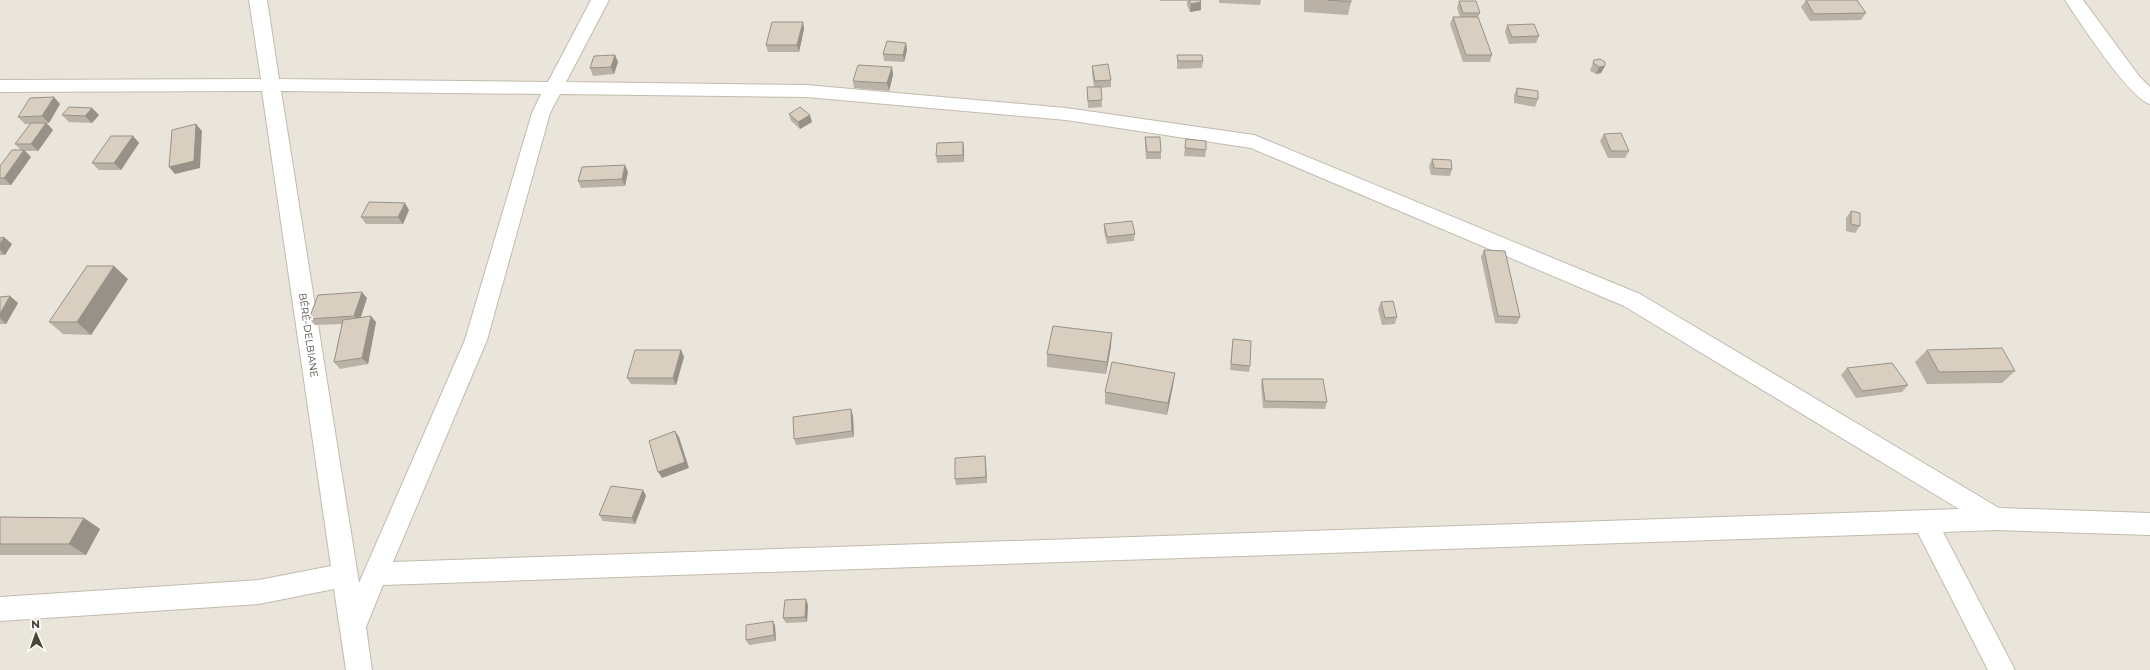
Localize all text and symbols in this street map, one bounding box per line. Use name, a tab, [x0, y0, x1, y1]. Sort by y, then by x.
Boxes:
street label: BÉRÉ-DELBIANE	[296, 292, 321, 378]
north arrow	[16, 614, 56, 654]
text: N	[31, 617, 40, 631]

